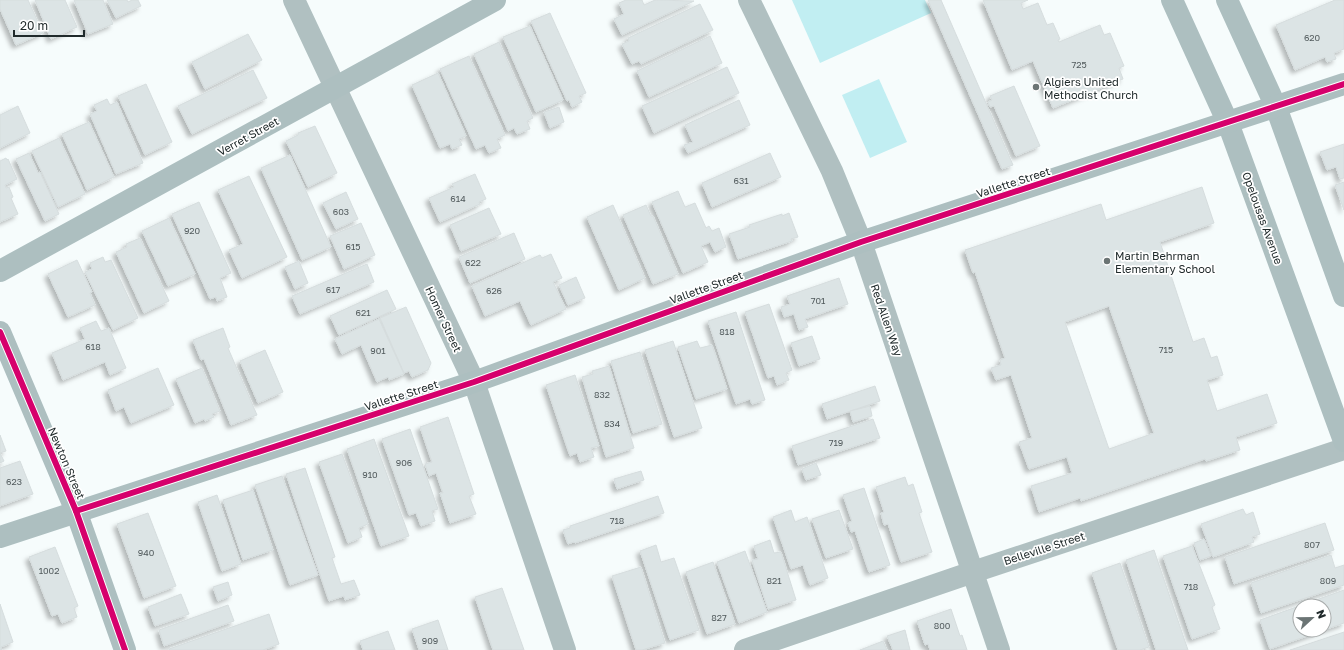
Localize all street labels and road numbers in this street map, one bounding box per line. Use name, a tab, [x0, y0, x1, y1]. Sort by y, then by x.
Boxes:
street label: Verret Street	[215, 114, 281, 158]
street label: Vallette Street	[975, 164, 1051, 200]
street label: Opelousas Avenue	[1240, 170, 1286, 266]
street label: Vallette Street	[668, 268, 744, 306]
street label: Red Allen Way	[869, 282, 905, 358]
street label: Homer Street	[423, 284, 465, 354]
street label: Vallette Street	[363, 377, 439, 413]
street label: Newton Street	[46, 425, 88, 501]
street label: Belleville Street	[1002, 529, 1086, 567]

